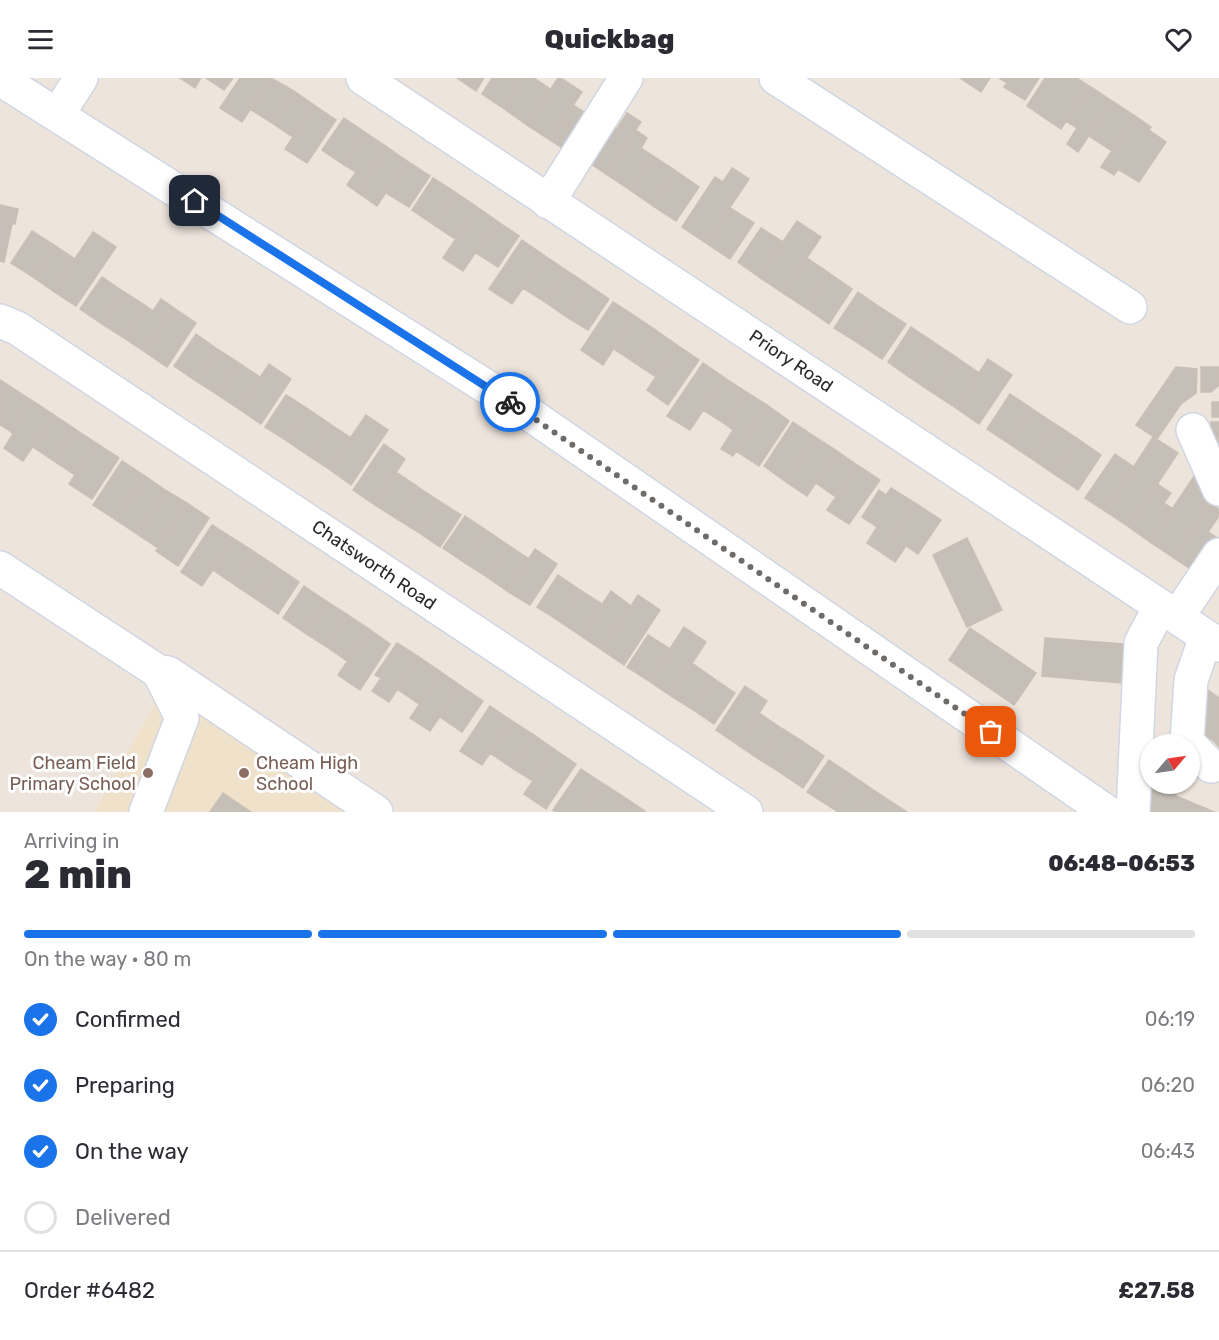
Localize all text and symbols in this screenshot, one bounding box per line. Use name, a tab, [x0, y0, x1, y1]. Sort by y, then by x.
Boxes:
icon: menu	[24, 23, 57, 56]
text: Quickbag	[545, 23, 674, 55]
icon: heart	[1162, 23, 1195, 56]
pin	[169, 175, 220, 226]
icon: home	[178, 184, 211, 217]
street label: Priory Road	[745, 325, 837, 397]
courier	[480, 372, 540, 432]
icon: bike	[494, 386, 527, 419]
street label: Chatsworth Road	[308, 515, 440, 615]
pin	[965, 706, 1016, 757]
icon: bag	[974, 715, 1007, 748]
north arrow	[1140, 734, 1200, 794]
map controls	[1140, 734, 1200, 794]
place label: Cheam Field Primary School	[9, 752, 136, 795]
place label: Cheam High School	[256, 752, 358, 795]
marker: Cheam Field Primary School	[141, 766, 155, 780]
marker: Cheam High School	[237, 766, 251, 780]
text: Arriving in	[24, 829, 119, 853]
text: 06:48–06:53	[1048, 850, 1195, 877]
text: 2 min	[24, 852, 132, 898]
text: On the way · 80 m	[24, 947, 191, 971]
icon: check	[24, 1003, 57, 1036]
text: Confirmed	[75, 1006, 181, 1033]
text: 06:19	[1145, 1007, 1195, 1031]
icon: check	[24, 1069, 57, 1102]
text: Preparing	[75, 1072, 175, 1099]
text: 06:20	[1141, 1073, 1195, 1097]
icon: check	[24, 1135, 57, 1168]
text: On the way	[75, 1138, 189, 1165]
text: 06:43	[1141, 1139, 1195, 1163]
text: Delivered	[75, 1204, 171, 1231]
text: Order #6482	[24, 1277, 155, 1304]
text: £27.58	[1118, 1277, 1195, 1304]

